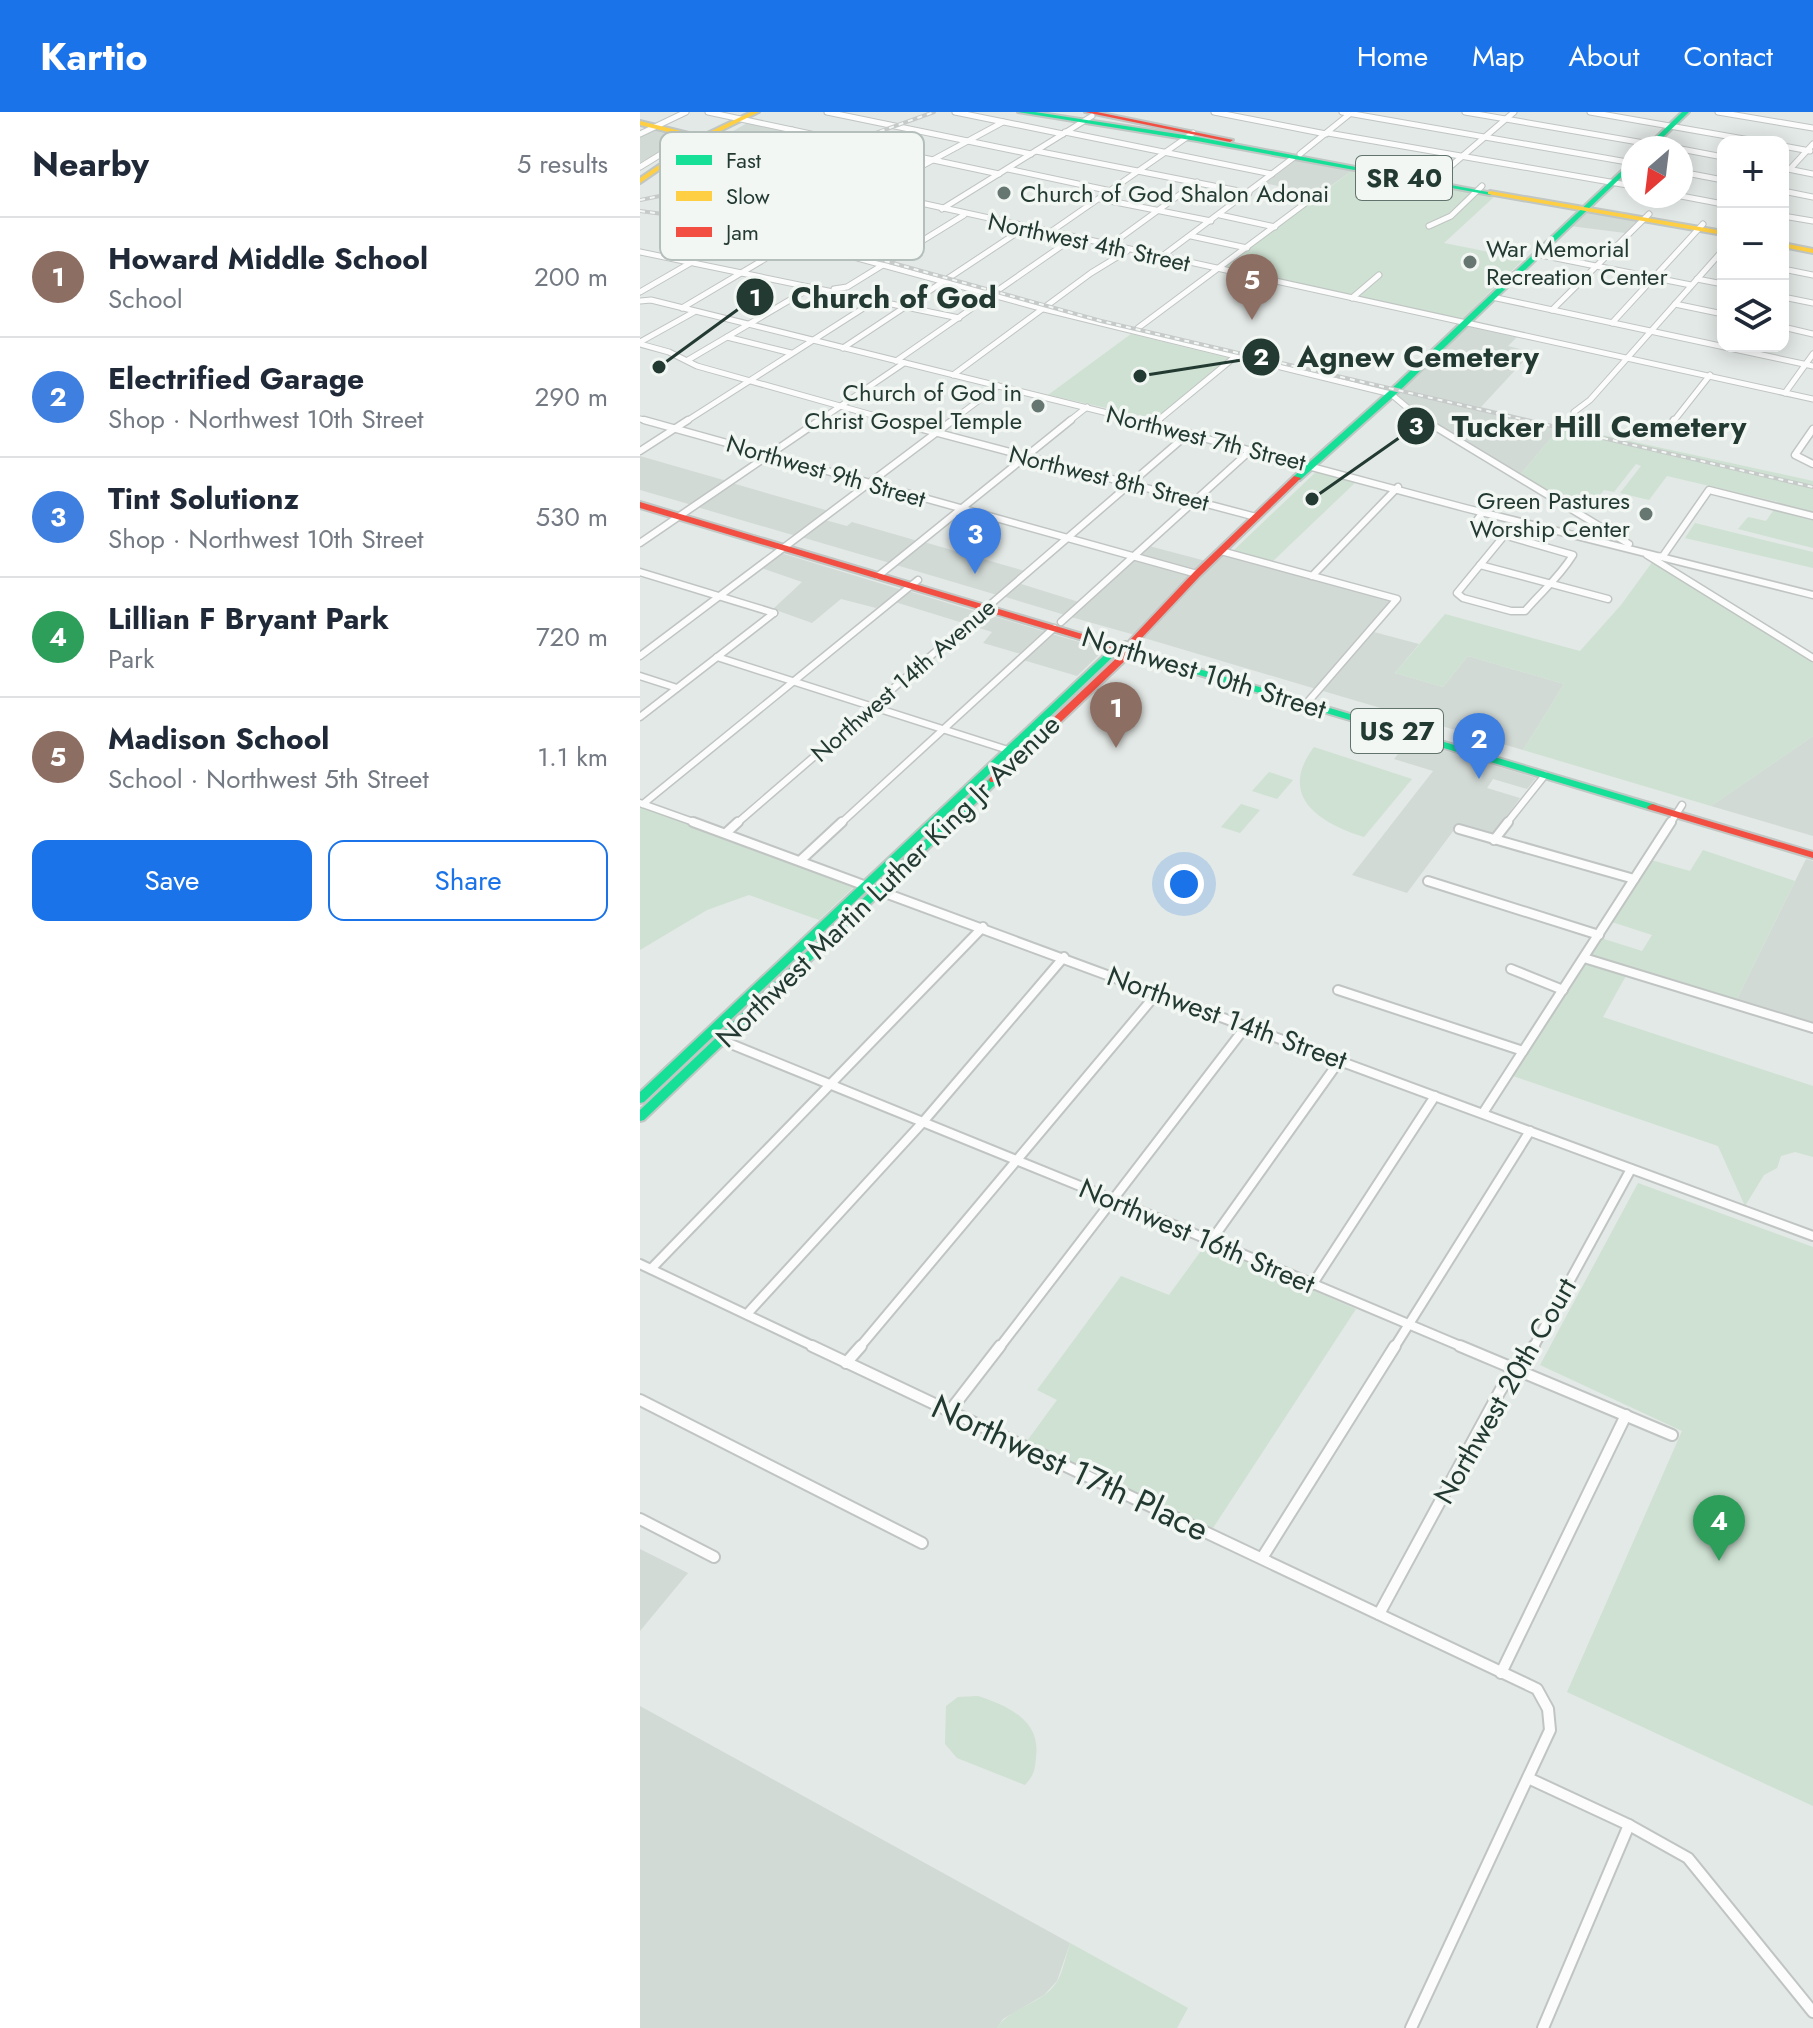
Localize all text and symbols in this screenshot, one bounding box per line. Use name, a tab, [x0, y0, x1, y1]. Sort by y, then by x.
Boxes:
text: Kartio	[40, 29, 148, 84]
text: Home	[1357, 36, 1428, 77]
text: Map	[1472, 36, 1524, 77]
text: About	[1568, 36, 1640, 77]
text: Contact	[1684, 36, 1773, 77]
legend	[660, 132, 924, 260]
north arrow	[1621, 136, 1693, 208]
map controls	[1717, 136, 1789, 352]
button: +	[1717, 136, 1789, 208]
text: Nearby	[32, 140, 149, 189]
text: Fast	[726, 144, 762, 176]
text: 5 results	[517, 145, 608, 183]
road number: SR 40	[1356, 156, 1452, 200]
place label: Church of God Shalon Adonai	[1020, 176, 1329, 211]
text: Slow	[726, 180, 770, 212]
marker: Church of God Shalon Adonai	[995, 184, 1013, 202]
street label: Northwest 4th Street	[985, 203, 1194, 281]
button: −	[1717, 208, 1789, 280]
text: Jam	[723, 216, 759, 248]
place label: War Memorial Recreation Center	[1486, 231, 1668, 294]
text: Howard Middle School	[108, 237, 428, 280]
marker: War Memorial Recreation Center	[1461, 253, 1479, 271]
pin: 5	[1226, 254, 1278, 320]
text: 1	[51, 258, 65, 296]
text: 200 m	[534, 258, 608, 296]
callout: Church of God	[735, 270, 1013, 324]
text: Church of God	[791, 276, 997, 319]
text: School	[108, 280, 183, 318]
text: 1	[749, 280, 761, 315]
button: layers	[1717, 280, 1789, 352]
callout: Agnew Cemetery	[1241, 330, 1555, 384]
text: Agnew Cemetery	[1296, 335, 1539, 378]
text: 2	[1253, 339, 1269, 374]
text: Electrified Garage	[108, 357, 364, 400]
place label: Church of God in Christ Gospel Temple	[804, 375, 1022, 438]
text: 2	[49, 378, 67, 416]
text: 290 m	[535, 378, 608, 416]
street label: Northwest 7th Street	[1103, 396, 1310, 480]
marker: Church of God in Christ Gospel Temple	[1029, 397, 1047, 415]
callout: Tucker Hill Cemetery	[1396, 399, 1762, 453]
text: Shop · Northwest 10th Street	[108, 400, 424, 438]
text: Tucker Hill Cemetery	[1452, 405, 1747, 448]
text: 3	[1409, 408, 1424, 443]
street label: Northwest 9th Street	[722, 426, 930, 516]
street label: Northwest 8th Street	[1005, 436, 1213, 520]
text: Tint Solutionz	[108, 477, 299, 520]
place label: Green Pastures Worship Center	[1470, 483, 1631, 546]
text: 3	[50, 498, 66, 536]
text: 530 m	[535, 498, 608, 536]
marker: Green Pastures Worship Center	[1637, 505, 1655, 523]
pin: 3	[949, 508, 1001, 574]
text: Shop · Northwest 10th Street	[108, 520, 424, 558]
street label: Northwest 14th Avenue	[803, 590, 1003, 770]
text: Lillian F Bryant Park	[108, 597, 389, 640]
text: 4	[49, 618, 67, 656]
text: 720 m	[536, 618, 608, 656]
street label: Northwest 10th Street	[1078, 620, 1330, 726]
text: Park	[108, 640, 154, 678]
pin: 1	[1090, 682, 1142, 748]
street label: Northwest Martin Luther King Jr Avenue	[707, 705, 1069, 1057]
road number: US 27	[1351, 709, 1443, 753]
pin: 2	[1453, 713, 1505, 779]
text: Madison School	[108, 717, 329, 760]
text: 5	[50, 738, 66, 776]
text: 1.1 km	[537, 738, 608, 776]
text: School · Northwest 5th Street	[108, 760, 429, 798]
button: Save	[32, 840, 312, 921]
button: Share	[328, 840, 608, 921]
your location	[1164, 864, 1204, 904]
street label: Northwest 14th Street	[1101, 955, 1353, 1081]
street label: Northwest 16th Street	[1073, 1168, 1322, 1304]
street label: Northwest 20th Court	[1423, 1270, 1587, 1512]
street label: Northwest 17th Place	[923, 1382, 1217, 1554]
pin: 4	[1693, 1495, 1745, 1561]

